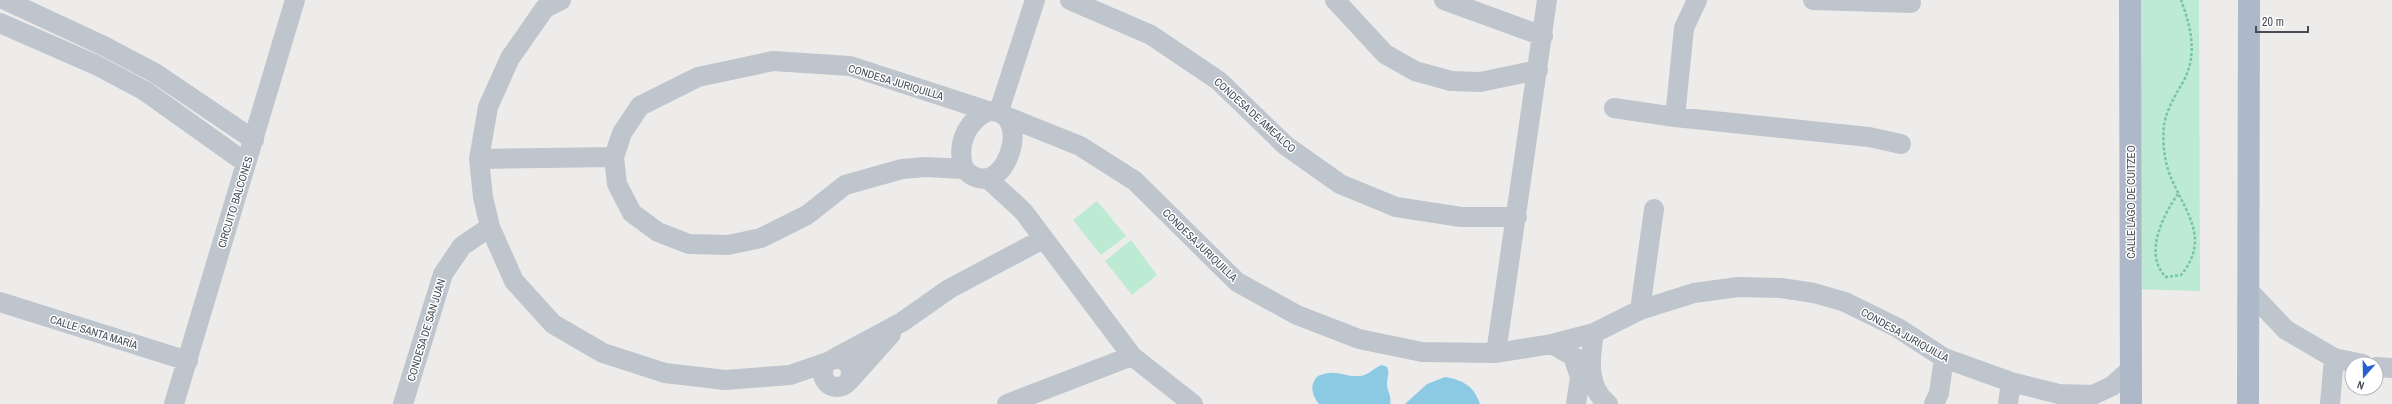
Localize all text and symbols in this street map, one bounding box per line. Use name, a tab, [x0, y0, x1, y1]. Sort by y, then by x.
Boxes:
scale bar	[2256, 8, 2308, 34]
text: 20 m	[2262, 14, 2284, 30]
street label: CONDESA JURIQUILLA	[847, 61, 946, 103]
street label: CONDESA DE AMEALCO	[1211, 75, 1299, 155]
street label: CALLE LAGO DE CUITZEO	[2124, 145, 2138, 259]
street label: CIRCUITO BALCONES	[214, 154, 256, 250]
street label: CONDESA JURIQUILLA	[1160, 206, 1241, 285]
street label: CONDESA DE SAN JUAN	[404, 277, 448, 383]
street label: CONDESA JURIQUILLA	[1858, 305, 1952, 366]
street label: CALLE SANTA MARÍA	[48, 312, 141, 352]
north arrow	[2344, 356, 2384, 396]
text: N	[2355, 378, 2366, 393]

